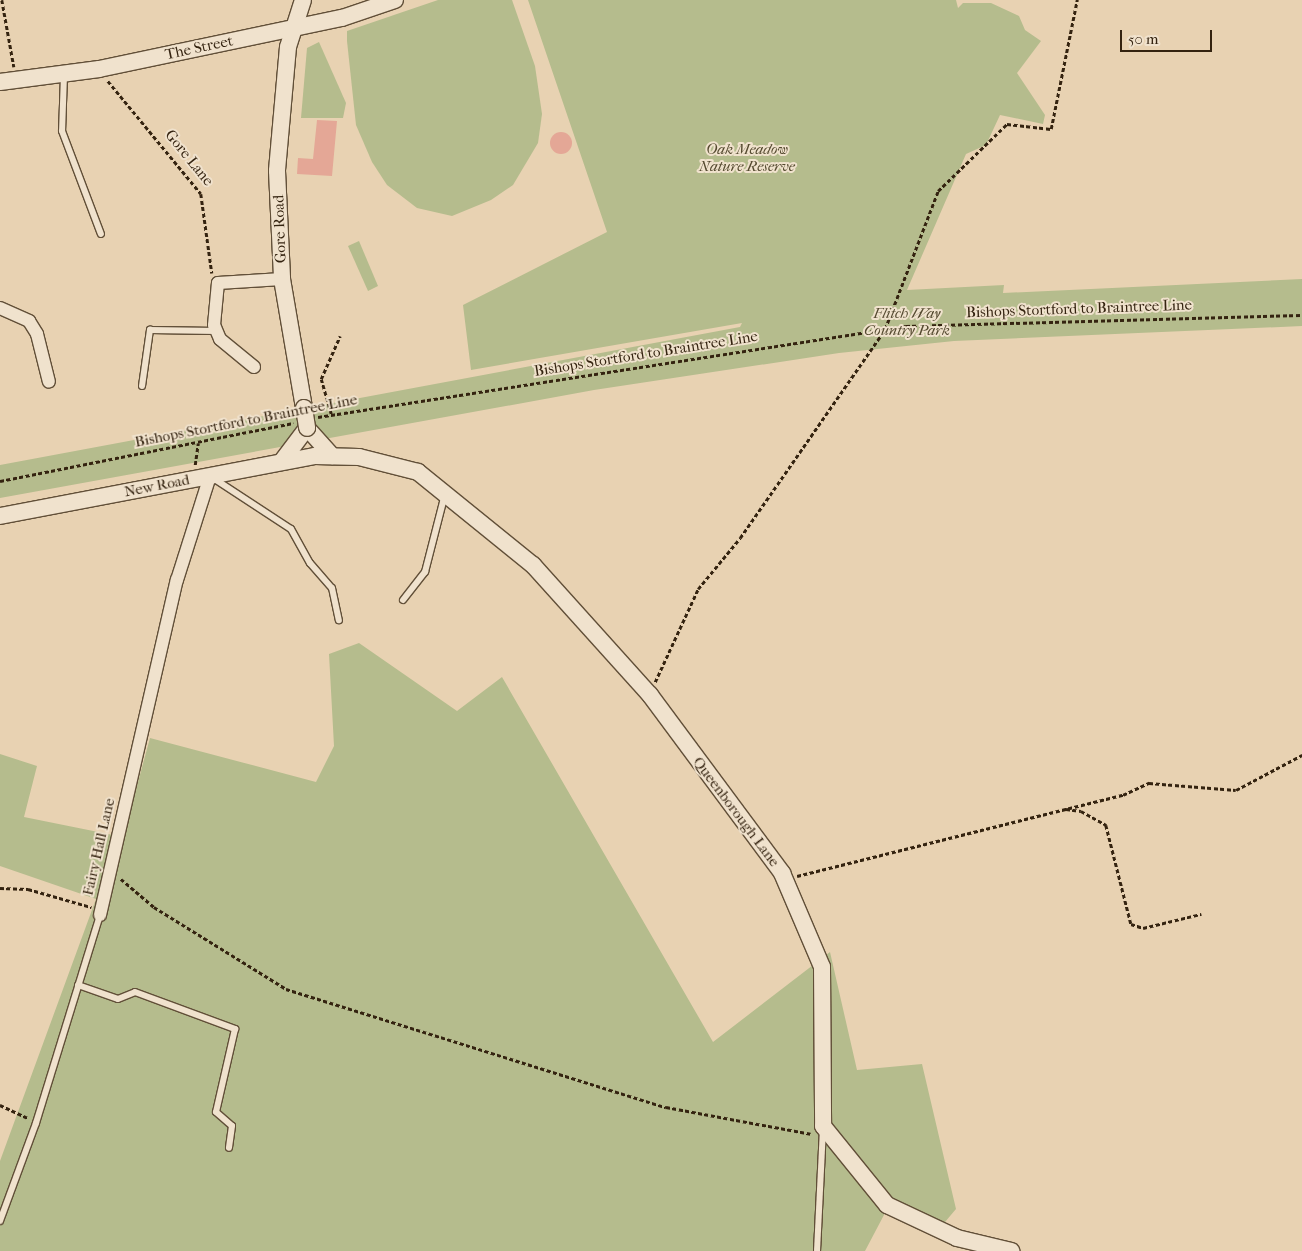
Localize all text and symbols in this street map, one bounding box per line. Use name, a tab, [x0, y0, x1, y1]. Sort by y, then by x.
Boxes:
scale bar	[1122, 20, 1214, 52]
text: 50 m	[1128, 30, 1158, 48]
street label: The Street	[163, 32, 235, 64]
street label: Gore Lane	[161, 126, 217, 190]
park label: Oak Meadow Nature Reserve	[699, 140, 795, 175]
street label: Gore Road	[270, 194, 290, 264]
street label: Bishops Stortford to Braintree Line	[966, 296, 1192, 322]
park label: Flitch Way Country Park	[864, 304, 950, 339]
street label: Bishops Stortford to Braintree Line	[533, 327, 759, 381]
street label: Bishops Stortford to Braintree Line	[133, 391, 359, 451]
street label: New Road	[123, 471, 191, 501]
street label: Queenborough Lane	[689, 754, 783, 870]
street label: Fairy Hall Lane	[79, 797, 119, 897]

